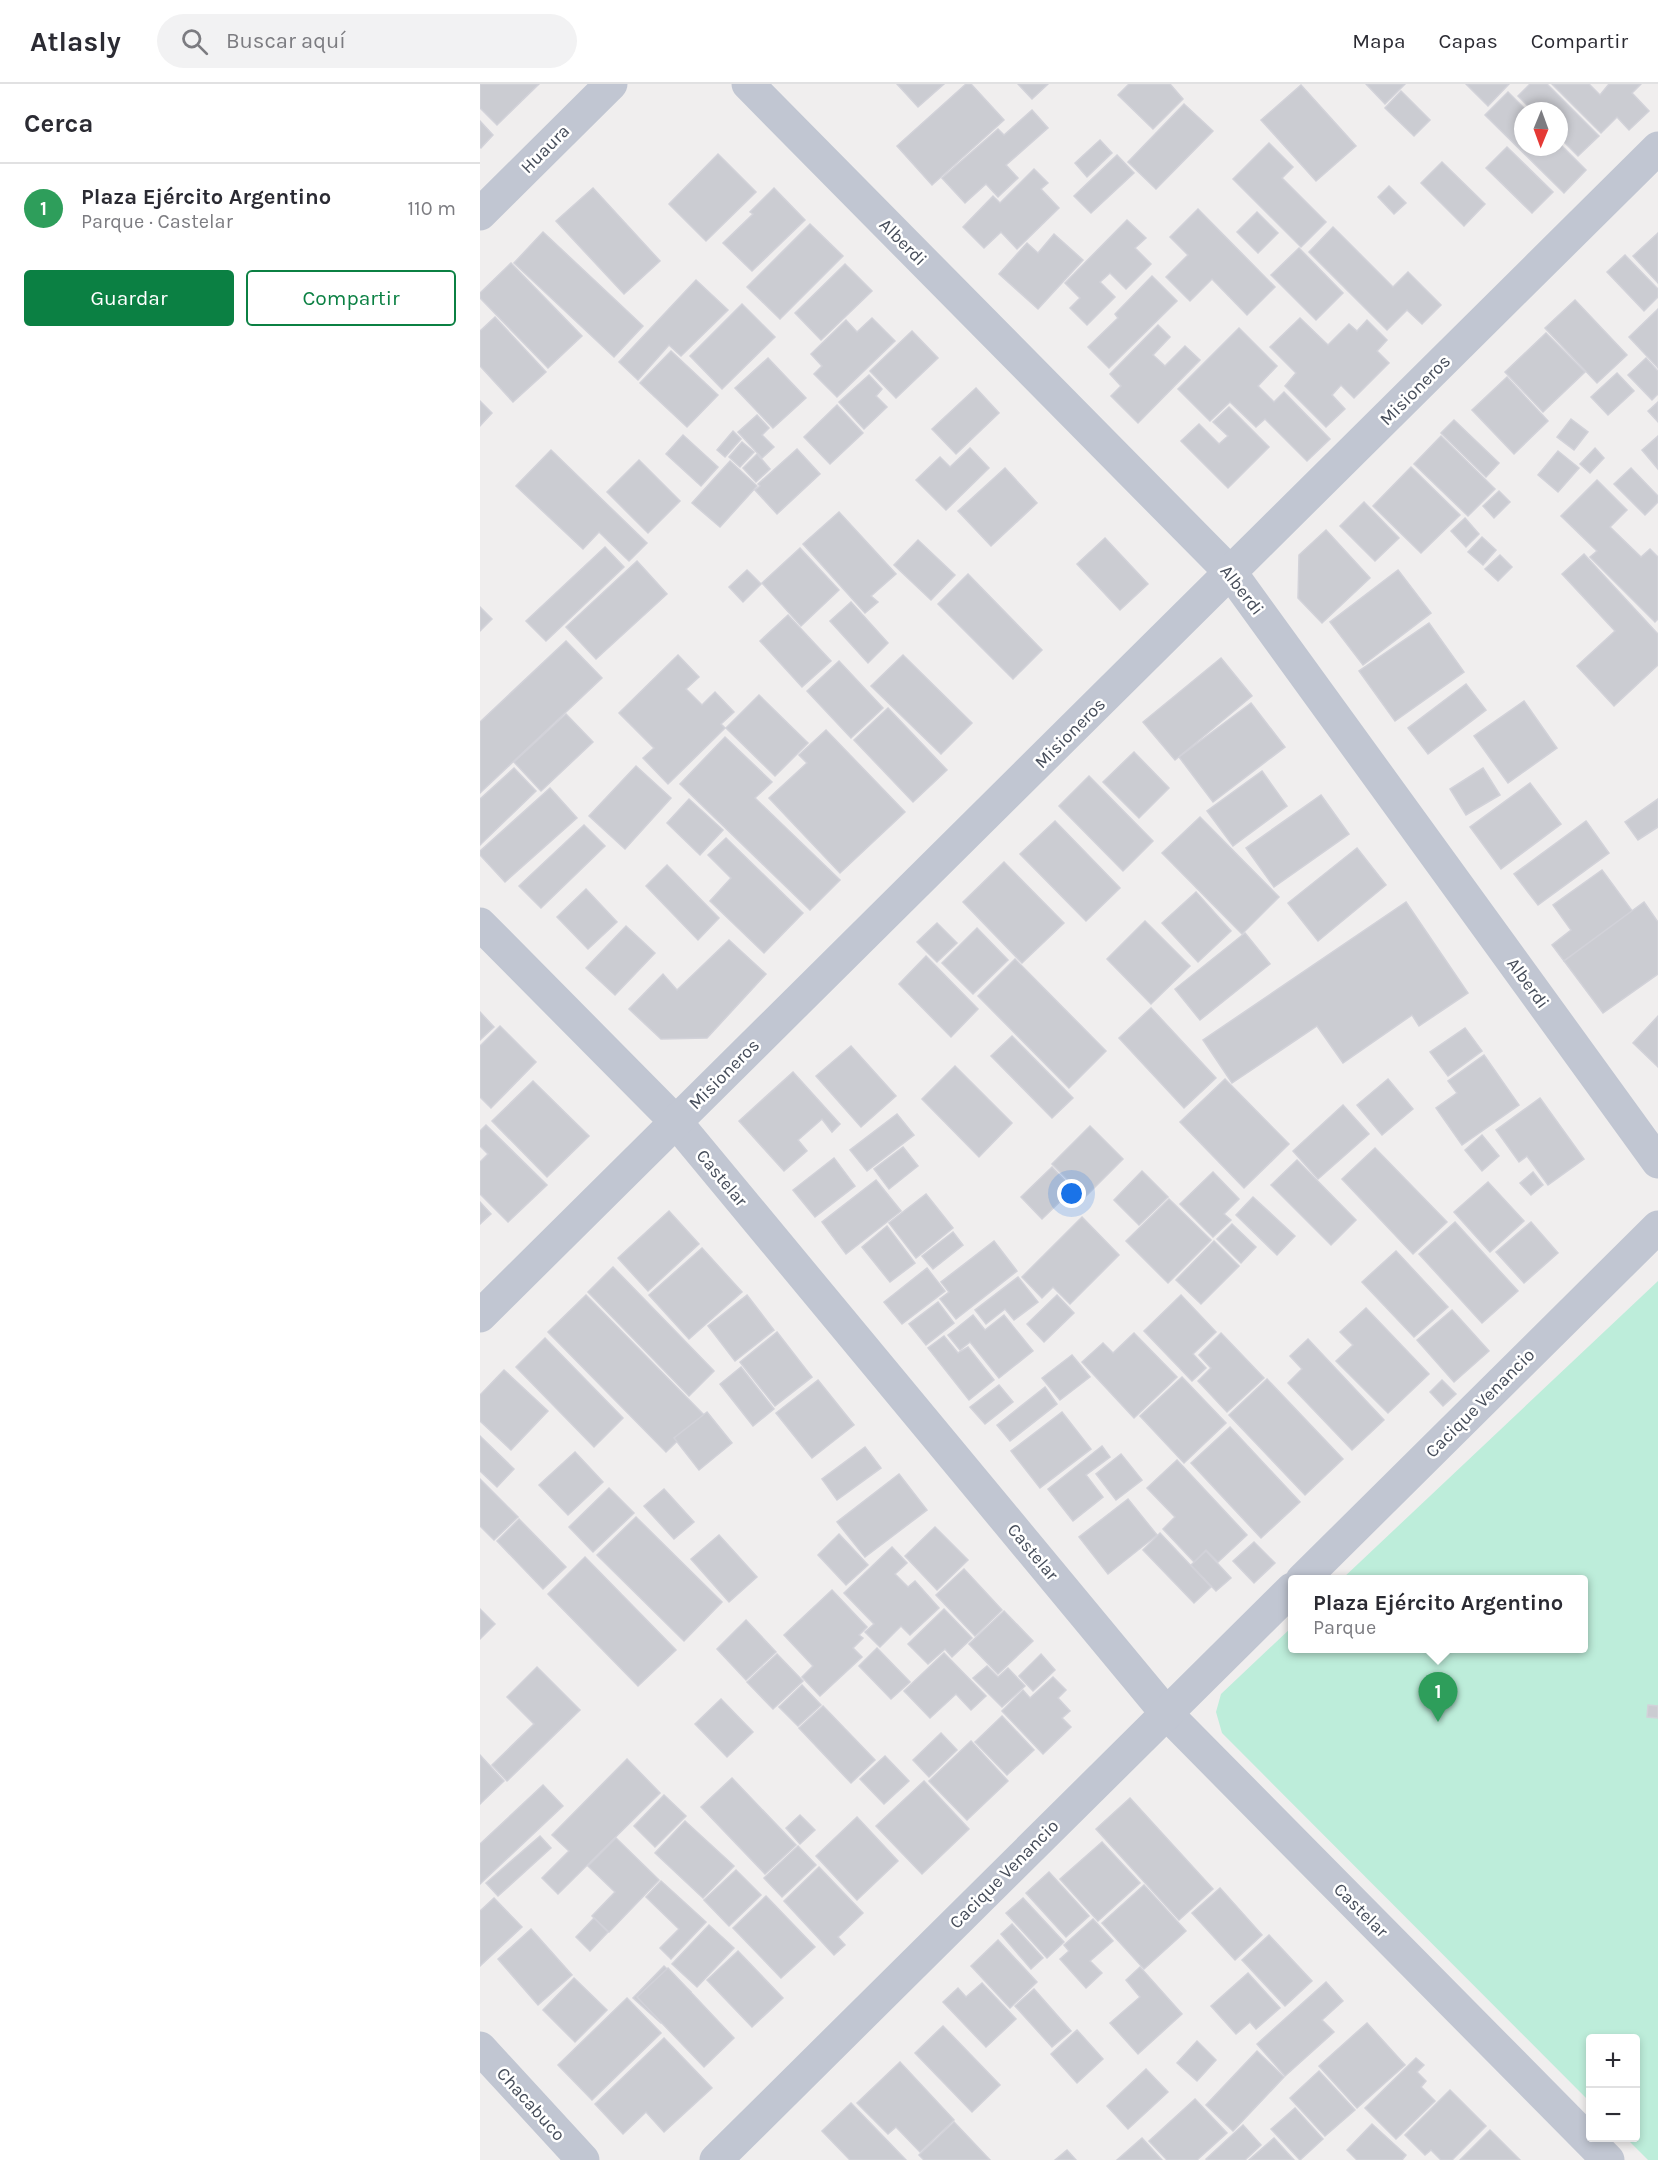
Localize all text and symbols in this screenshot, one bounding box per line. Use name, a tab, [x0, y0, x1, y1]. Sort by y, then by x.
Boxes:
search box	[157, 14, 577, 68]
text: Atlasly	[30, 25, 121, 58]
icon: search	[178, 25, 211, 58]
text: Buscar aquí	[226, 28, 346, 54]
text: Mapa	[1352, 29, 1406, 53]
text: Capas	[1439, 29, 1498, 53]
text: Compartir	[1531, 29, 1628, 53]
north arrow	[1514, 102, 1568, 156]
text: Cerca	[24, 108, 93, 139]
street label: Huaura	[516, 120, 574, 178]
text: Plaza Ejército Argentino	[81, 184, 331, 210]
text: 1	[40, 197, 47, 220]
text: 110 m	[407, 197, 456, 220]
text: Parque · Castelar	[81, 210, 233, 233]
street label: Alberdi	[875, 214, 931, 270]
button: Guardar	[24, 270, 234, 326]
button: Compartir	[246, 270, 456, 326]
street label: Misioneros	[1375, 350, 1455, 430]
street label: Alberdi	[1216, 560, 1268, 620]
street label: Misioneros	[1030, 693, 1110, 773]
street label: Alberdi	[1502, 953, 1554, 1013]
street label: Misioneros	[684, 1034, 764, 1114]
street label: Castelar	[692, 1145, 753, 1211]
your location	[1057, 1179, 1086, 1208]
street label: Cacique Venancio	[1421, 1344, 1539, 1462]
street label: Castelar	[1003, 1519, 1064, 1585]
popup	[1288, 1575, 1588, 1653]
text: Plaza Ejército Argentino	[1313, 1590, 1563, 1616]
text: Parque	[1313, 1616, 1376, 1639]
pin: 1	[1418, 1672, 1458, 1722]
street label: Cacique Venancio	[945, 1815, 1063, 1933]
street label: Castelar	[1329, 1878, 1393, 1942]
map controls	[1586, 2034, 1640, 2142]
button: +	[1586, 2034, 1640, 2088]
street label: Chacabuco	[492, 2063, 570, 2145]
button: −	[1586, 2088, 1640, 2142]

